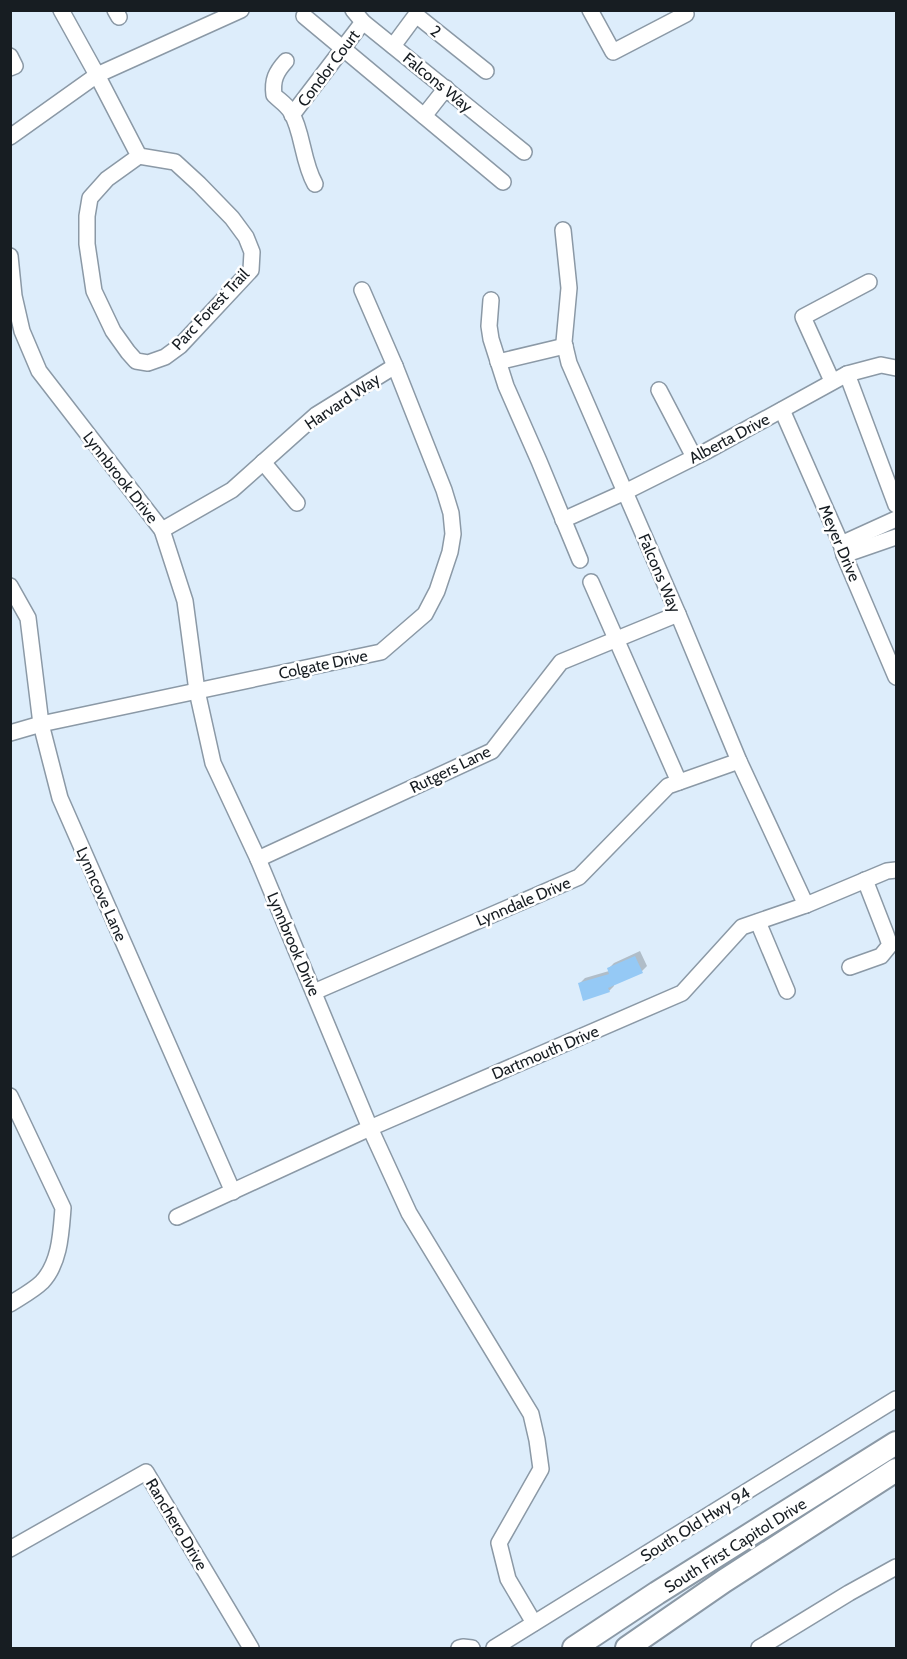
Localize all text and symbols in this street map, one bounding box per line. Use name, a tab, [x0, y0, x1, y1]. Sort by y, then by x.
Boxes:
street label: 2	[426, 21, 445, 41]
street label: Condor Court	[293, 26, 364, 110]
street label: Falcons Way	[399, 49, 476, 116]
street label: Parc Forest Trail	[168, 265, 253, 354]
street label: Harvard Way	[301, 369, 383, 434]
street label: Alberta Drive	[686, 409, 773, 468]
street label: Lynnbrook Drive	[79, 428, 162, 527]
street label: Meyer Drive	[815, 502, 864, 584]
street label: Falcons Way	[634, 531, 685, 616]
street label: Colgate Drive	[277, 646, 369, 683]
street label: Rutgers Lane	[407, 742, 494, 797]
street label: Lynncove Lane	[72, 844, 131, 944]
street label: Lynndale Drive	[473, 873, 573, 930]
street label: Lynnbrook Drive	[263, 889, 324, 999]
street label: Dartmouth Drive	[489, 1021, 602, 1084]
street label: Ranchero Drive	[142, 1475, 211, 1573]
street label: South Old Hwy 94	[637, 1483, 753, 1566]
street label: South First Capitol Drive	[661, 1494, 810, 1597]

